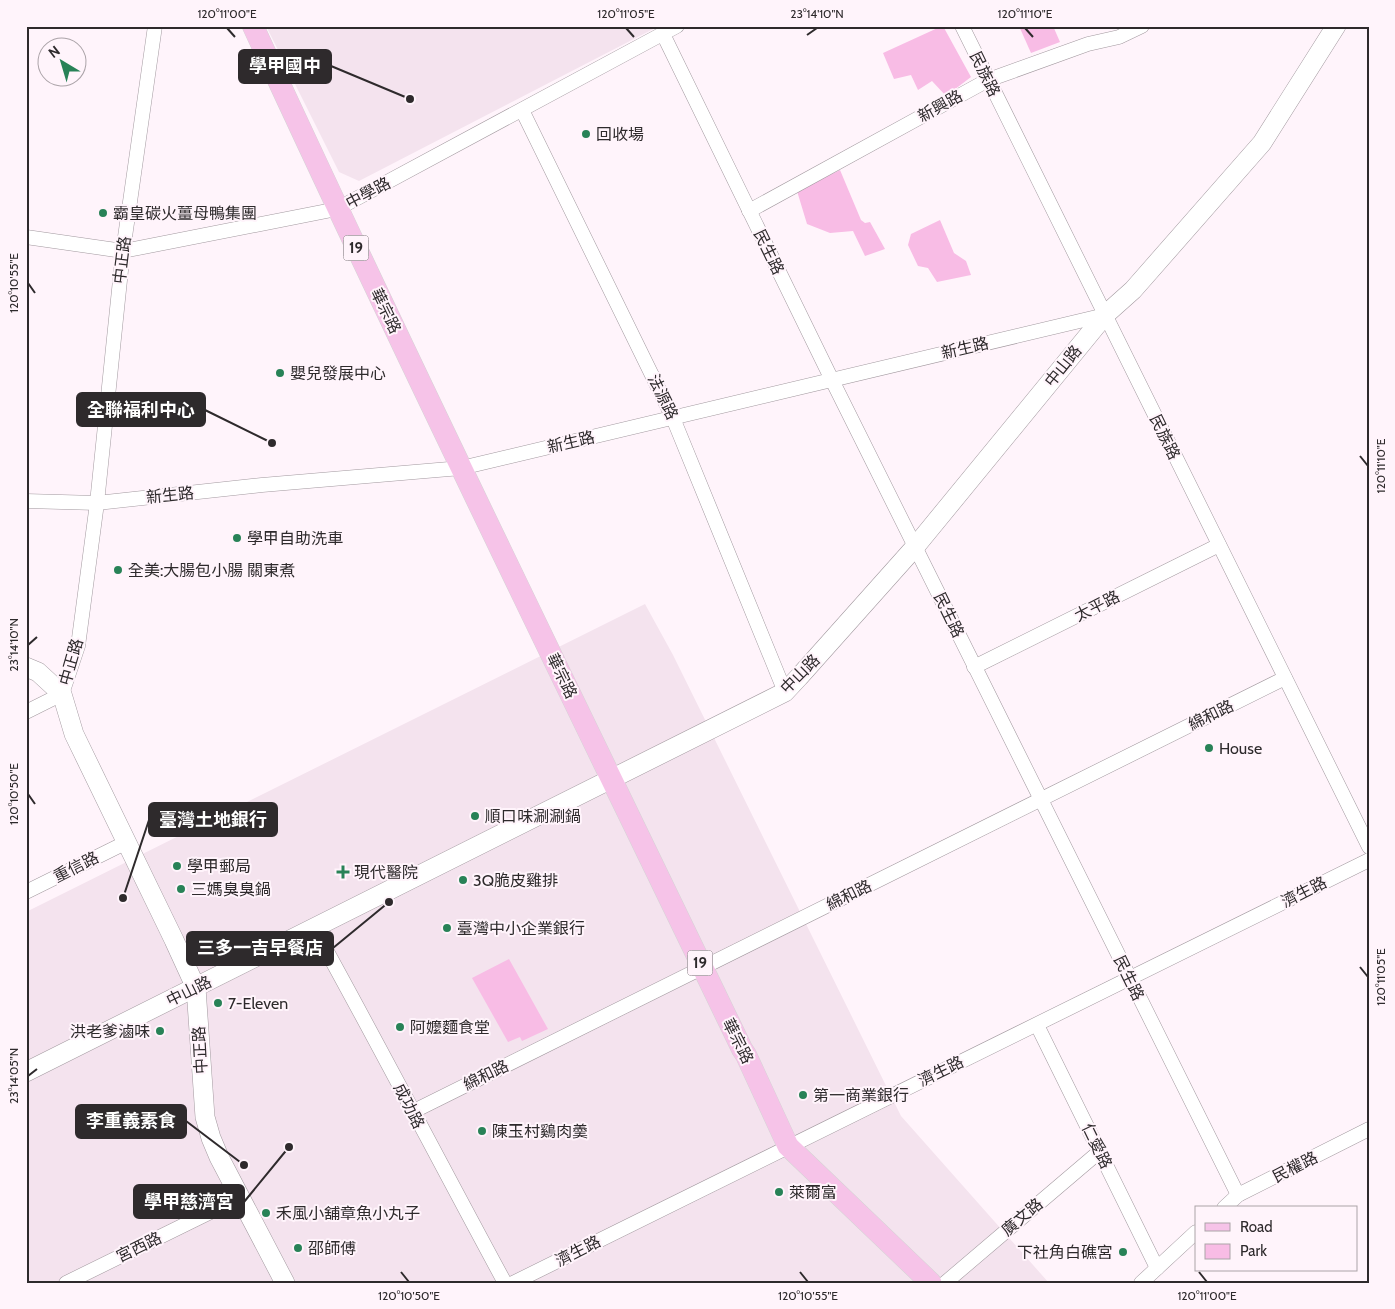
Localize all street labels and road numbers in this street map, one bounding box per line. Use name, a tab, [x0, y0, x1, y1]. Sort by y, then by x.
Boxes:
street label: 民族路	[966, 48, 1004, 100]
street label: 新興路	[914, 86, 966, 126]
street label: 中學路	[342, 173, 394, 213]
street label: 民生路	[750, 226, 788, 278]
street label: 中正路	[110, 235, 134, 285]
road number: 19	[344, 236, 368, 260]
street label: 華宗路	[367, 285, 405, 337]
street label: 新生路	[939, 333, 991, 363]
street label: 中山路	[1041, 341, 1085, 391]
street label: 法源路	[644, 371, 682, 423]
street label: 民族路	[1146, 411, 1184, 463]
street label: 新生路	[545, 427, 597, 457]
street label: 新生路	[145, 483, 195, 507]
street label: 太平路	[1071, 587, 1123, 625]
street label: 民生路	[930, 589, 968, 641]
street label: 中正路	[55, 636, 87, 688]
street label: 華宗路	[543, 650, 581, 702]
street label: 中山路	[776, 650, 824, 698]
street label: 綿和路	[1185, 696, 1237, 734]
street label: 重信路	[50, 848, 102, 886]
street label: 濟生路	[1278, 873, 1330, 911]
street label: 綿和路	[823, 876, 875, 914]
road number: 19	[688, 950, 712, 976]
street label: 民生路	[1110, 952, 1148, 1004]
street label: 中山路	[163, 972, 215, 1010]
street label: 華宗路	[719, 1015, 757, 1067]
street label: 中正路	[189, 1026, 211, 1074]
street label: 濟生路	[915, 1052, 967, 1090]
street label: 綿和路	[460, 1056, 512, 1094]
street label: 成功路	[390, 1080, 428, 1132]
street label: 仁愛路	[1078, 1120, 1116, 1172]
street label: 民權路	[1269, 1148, 1321, 1186]
street label: 廣文路	[998, 1194, 1046, 1240]
street label: 宮西路	[113, 1228, 165, 1266]
street label: 濟生路	[552, 1232, 604, 1270]

